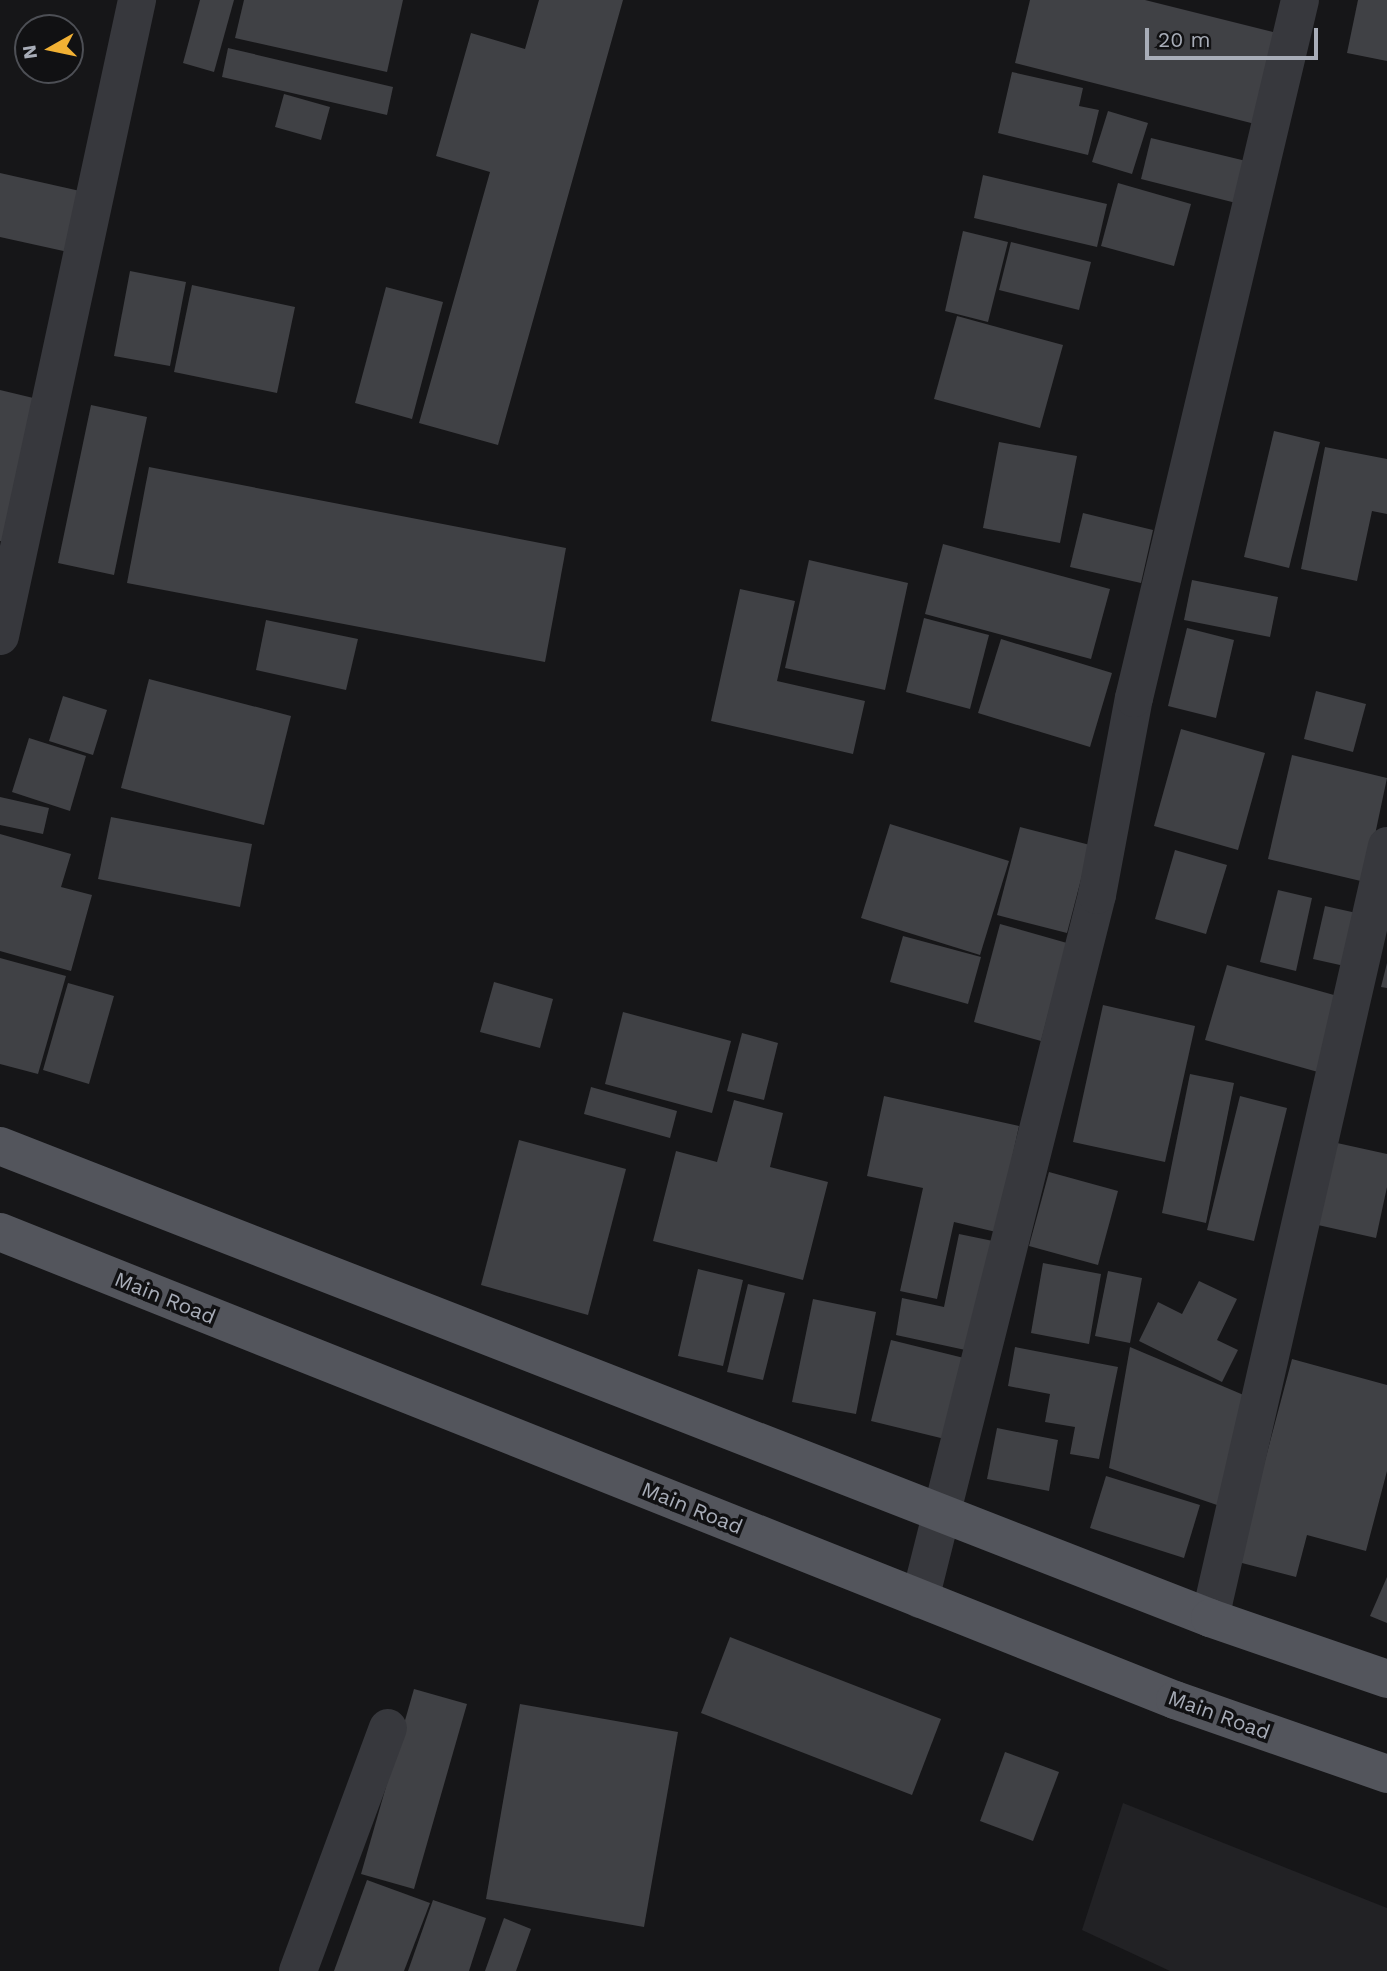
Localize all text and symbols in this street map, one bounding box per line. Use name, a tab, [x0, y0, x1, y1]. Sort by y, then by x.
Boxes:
north arrow	[14, 14, 84, 84]
scale bar	[1149, 14, 1322, 58]
text: 20 m	[1158, 27, 1210, 52]
text: N	[17, 43, 42, 61]
street label: Main Road	[111, 1266, 219, 1330]
street label: Main Road	[638, 1476, 746, 1540]
street label: Main Road	[1165, 1685, 1273, 1745]

